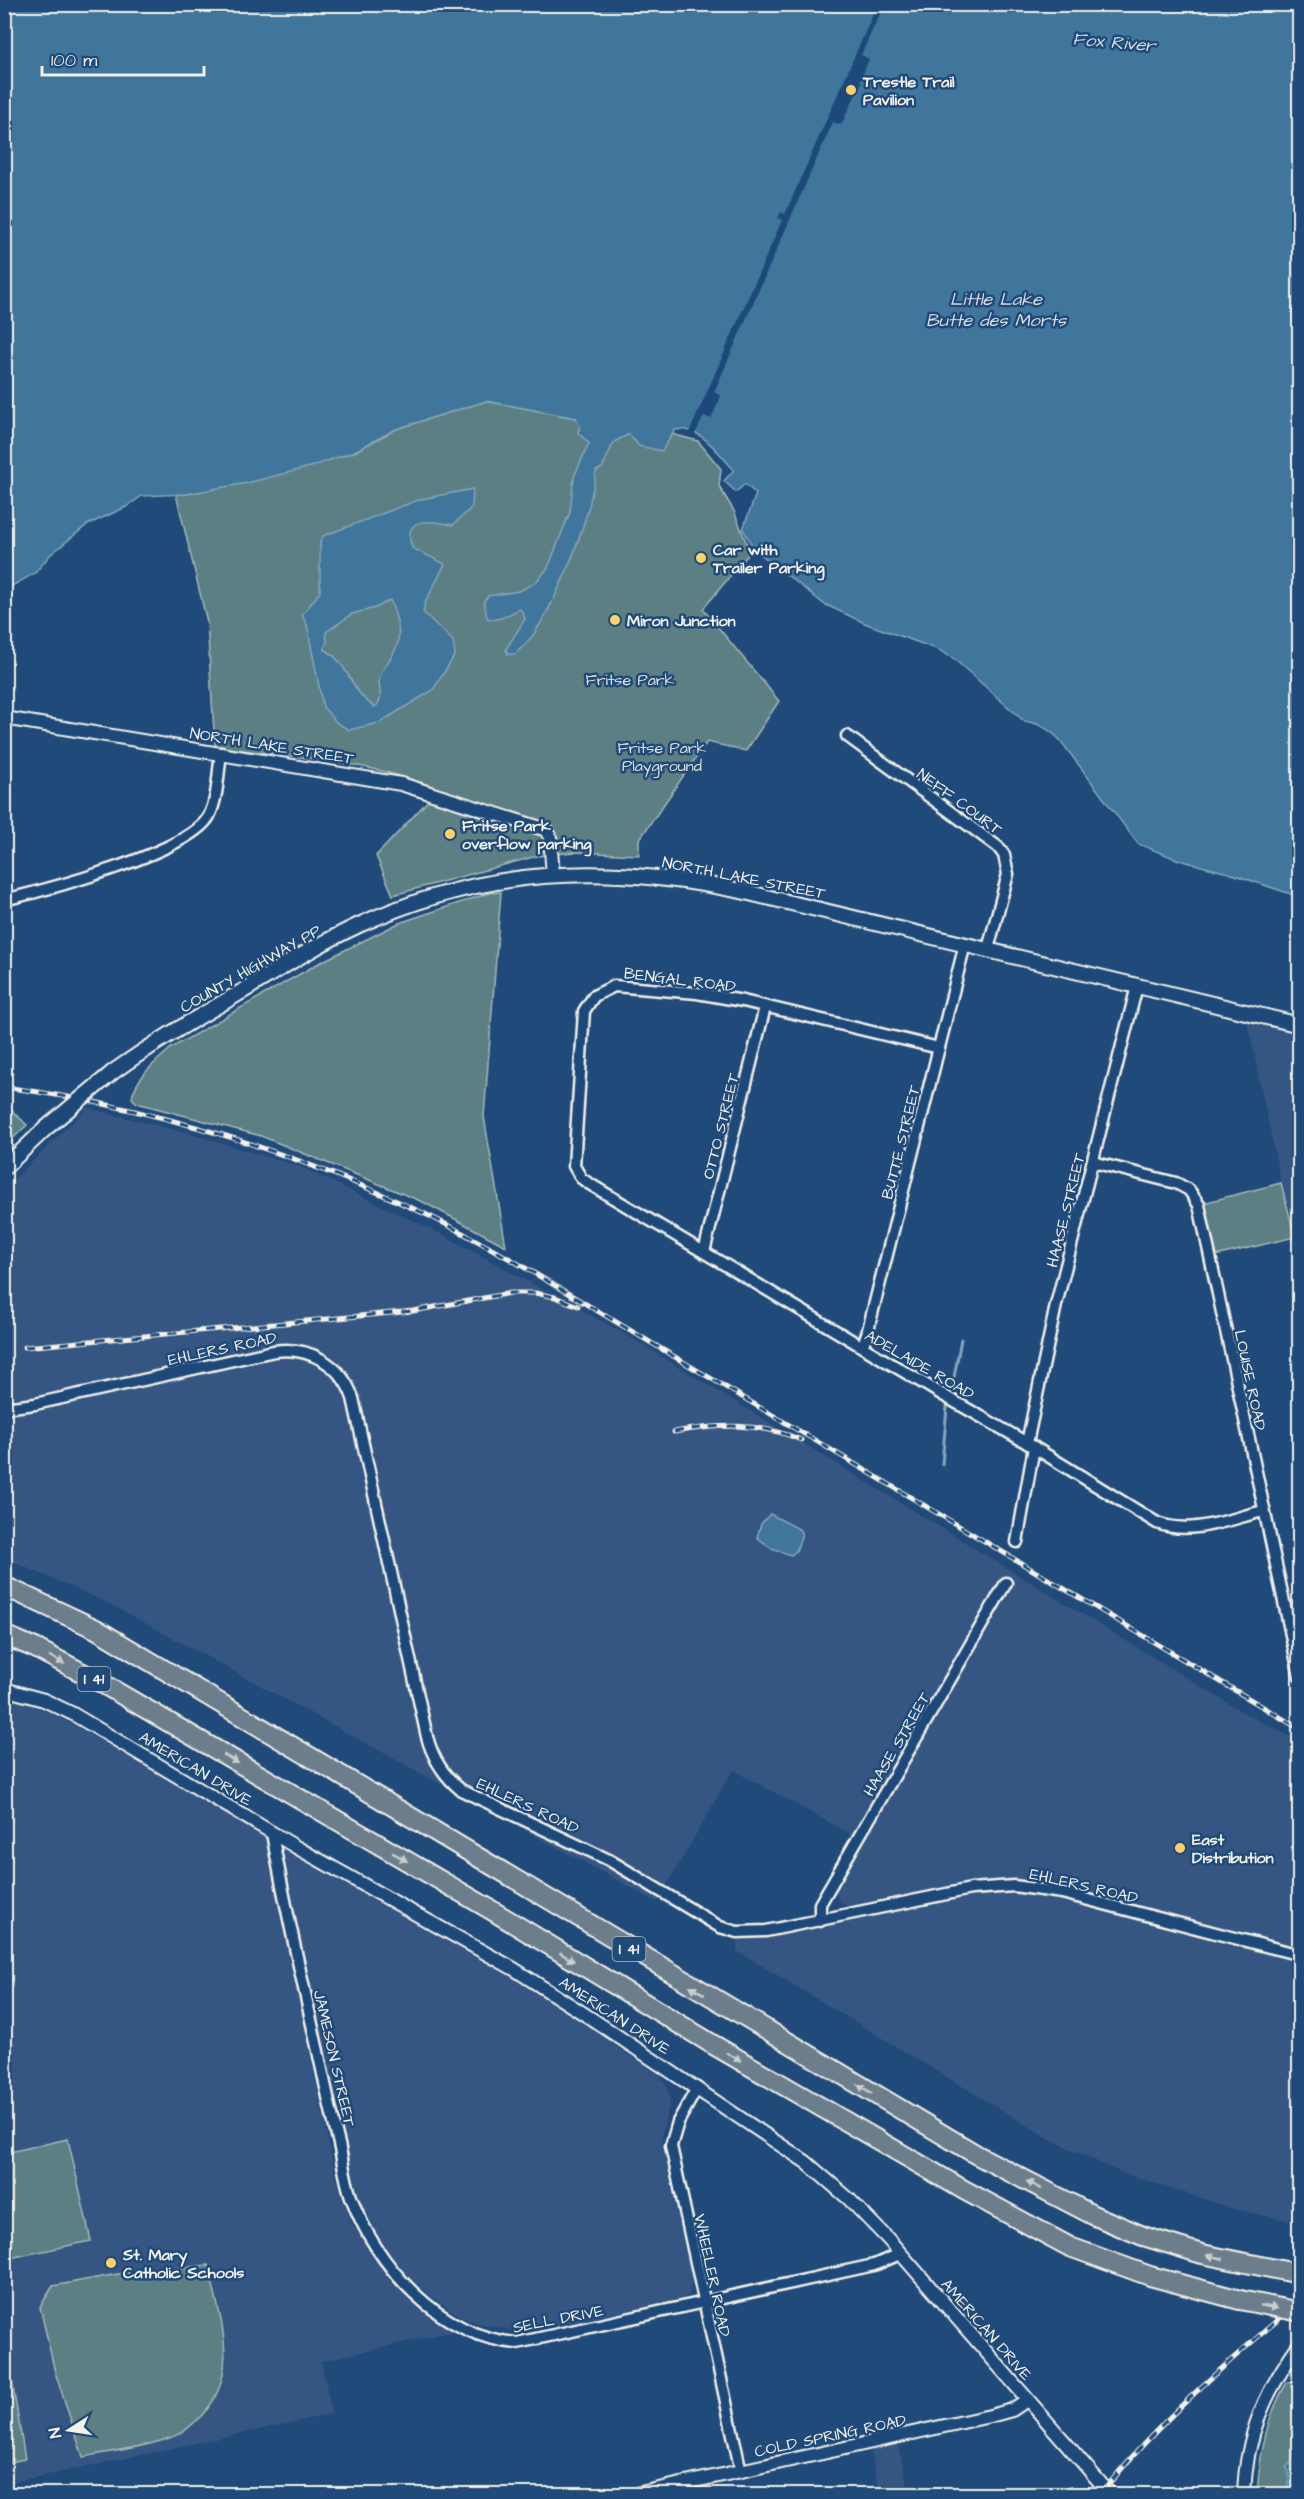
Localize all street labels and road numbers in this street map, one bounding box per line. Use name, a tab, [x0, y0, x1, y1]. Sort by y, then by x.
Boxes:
street label: NORTH LAKE STREET	[188, 722, 355, 770]
street label: NEFF COURT	[912, 763, 1007, 840]
street label: NORTH LAKE STREET	[660, 851, 827, 905]
street label: COUNTY HIGHWAY PP	[176, 919, 325, 1018]
street label: BENGAL ROAD	[623, 962, 737, 998]
street label: OTTO STREET	[697, 1071, 745, 1181]
street label: BUTTE STREET	[876, 1083, 926, 1202]
street label: HAASE STREET	[1041, 1151, 1091, 1270]
street label: ADELAIDE ROAD	[861, 1325, 978, 1405]
street label: EHLERS ROAD	[166, 1327, 279, 1371]
street label: LOUISE ROAD	[1229, 1328, 1271, 1432]
road number: I 41	[78, 1667, 110, 1691]
street label: HAASE STREET	[858, 1688, 936, 1801]
street label: AMERICAN DRIVE	[135, 1726, 257, 1812]
street label: EHLERS ROAD	[473, 1773, 582, 1839]
street label: EHLERS ROAD	[1027, 1863, 1140, 1909]
road number: I 41	[612, 1937, 646, 1961]
street label: AMERICAN DRIVE	[555, 1972, 675, 2060]
street label: JAMESON STREET	[308, 1988, 360, 2129]
street label: WHEELER ROAD	[688, 2212, 736, 2339]
street label: AMERICAN DRIVE	[936, 2274, 1037, 2386]
street label: SELL DRIVE	[511, 2299, 606, 2339]
street label: COLD SPRING ROAD	[752, 2409, 908, 2463]

